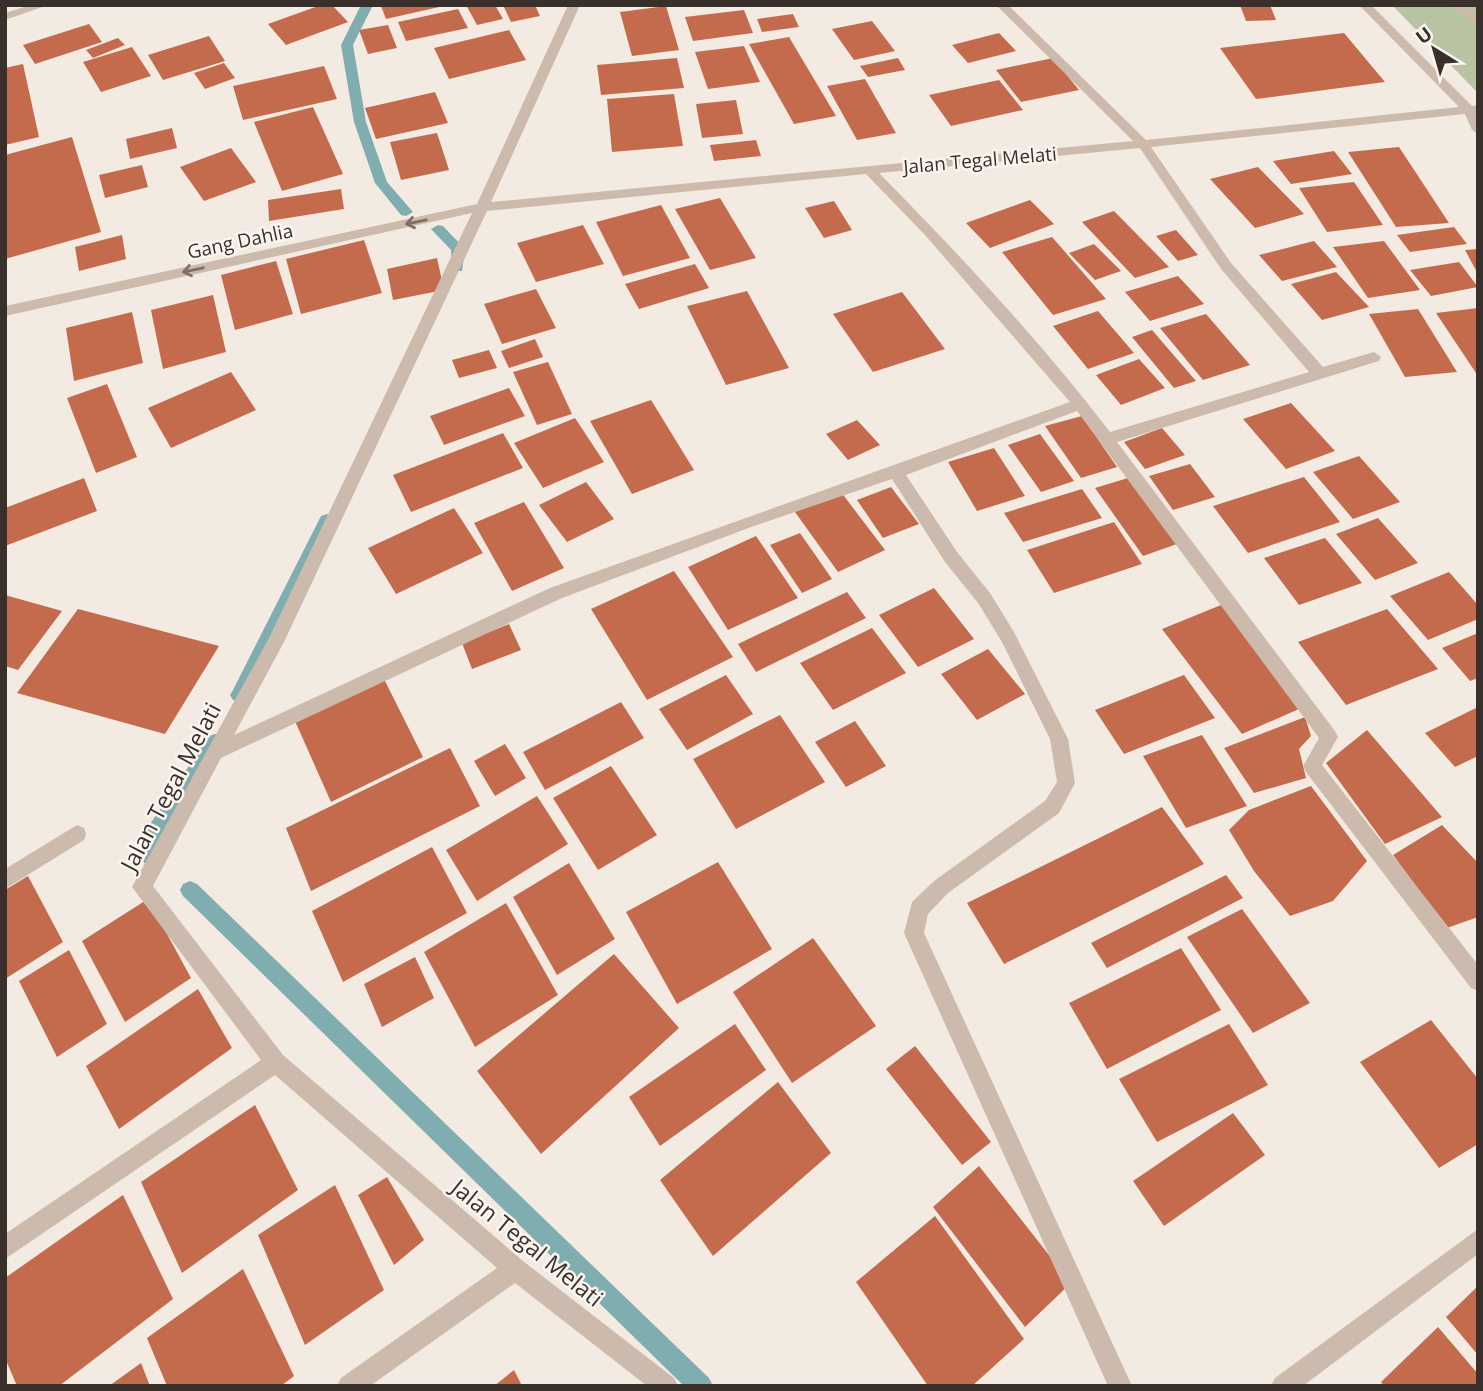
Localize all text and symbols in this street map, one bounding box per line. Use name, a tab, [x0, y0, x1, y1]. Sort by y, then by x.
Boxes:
north arrow	[1399, 14, 1469, 84]
text: U	[1410, 21, 1437, 50]
street label: Jalan Tegal Melati	[900, 140, 1058, 180]
street label: Gang Dahlia	[185, 217, 295, 265]
one-way arrow	[405, 217, 427, 230]
one-way arrow	[182, 264, 205, 278]
street label: Jalan Tegal Melati	[111, 697, 228, 878]
street label: Jalan Tegal Melati	[444, 1170, 610, 1313]

